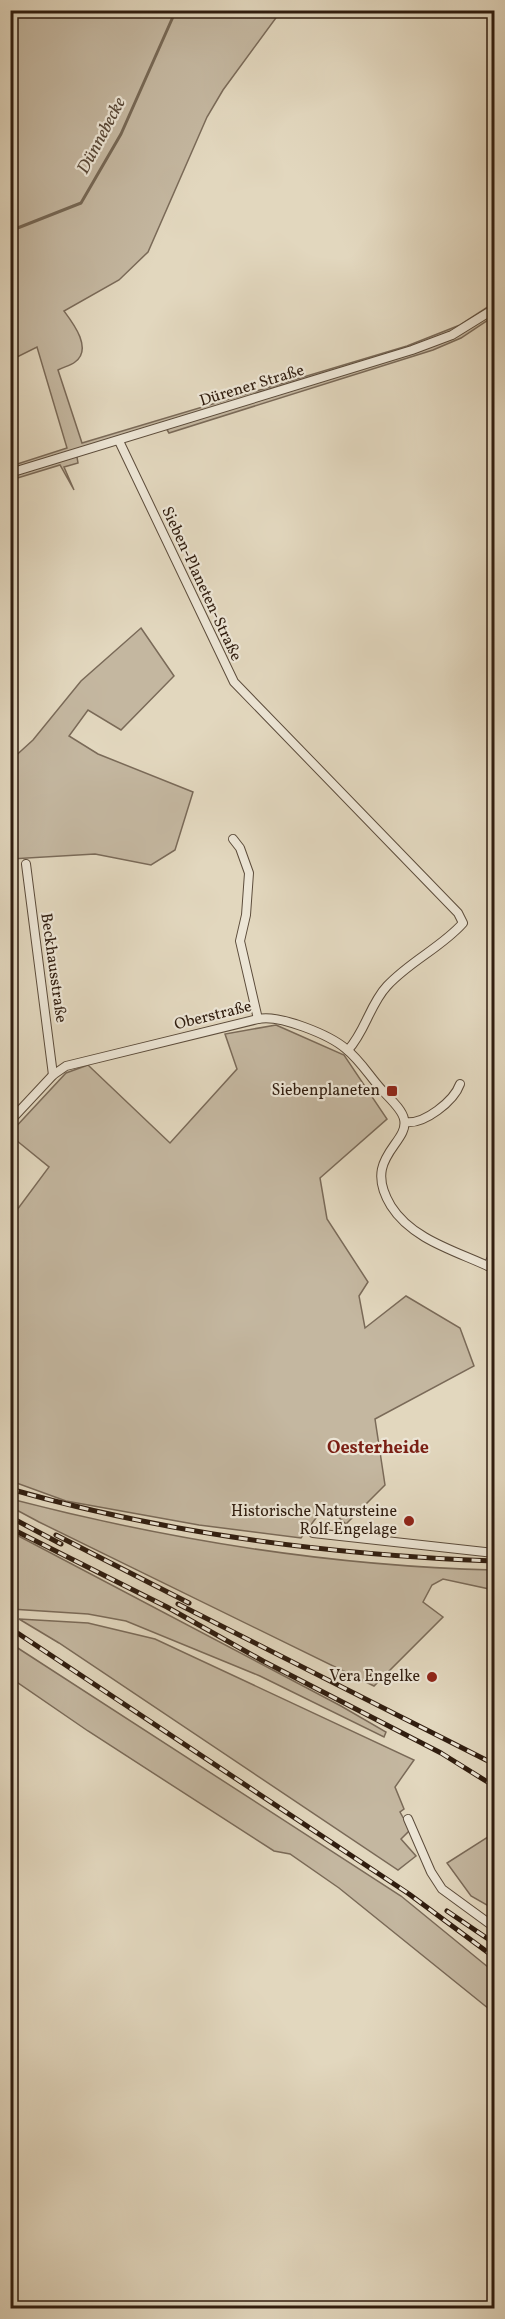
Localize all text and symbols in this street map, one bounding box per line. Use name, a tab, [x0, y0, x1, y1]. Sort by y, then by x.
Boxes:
water label: Dünnebecke	[71, 93, 133, 179]
street label: Dürener Straße	[197, 360, 307, 412]
street label: Sieben-Planeten-Straße	[156, 503, 246, 665]
street label: Beckhausstraße	[34, 912, 72, 1024]
street label: Oberstraße	[172, 996, 254, 1036]
place label: Siebenplaneten	[271, 1080, 380, 1102]
marker: Siebenplaneten	[385, 1084, 399, 1098]
district label: Oesterheide	[327, 1436, 429, 1461]
place label: Historische Natursteine Rolf Engelage	[231, 1501, 397, 1541]
marker: Historische Natursteine Rolf Engelage	[402, 1514, 416, 1528]
place label: Vera Engelke	[329, 1666, 420, 1688]
marker: Vera Engelke	[425, 1670, 439, 1684]

